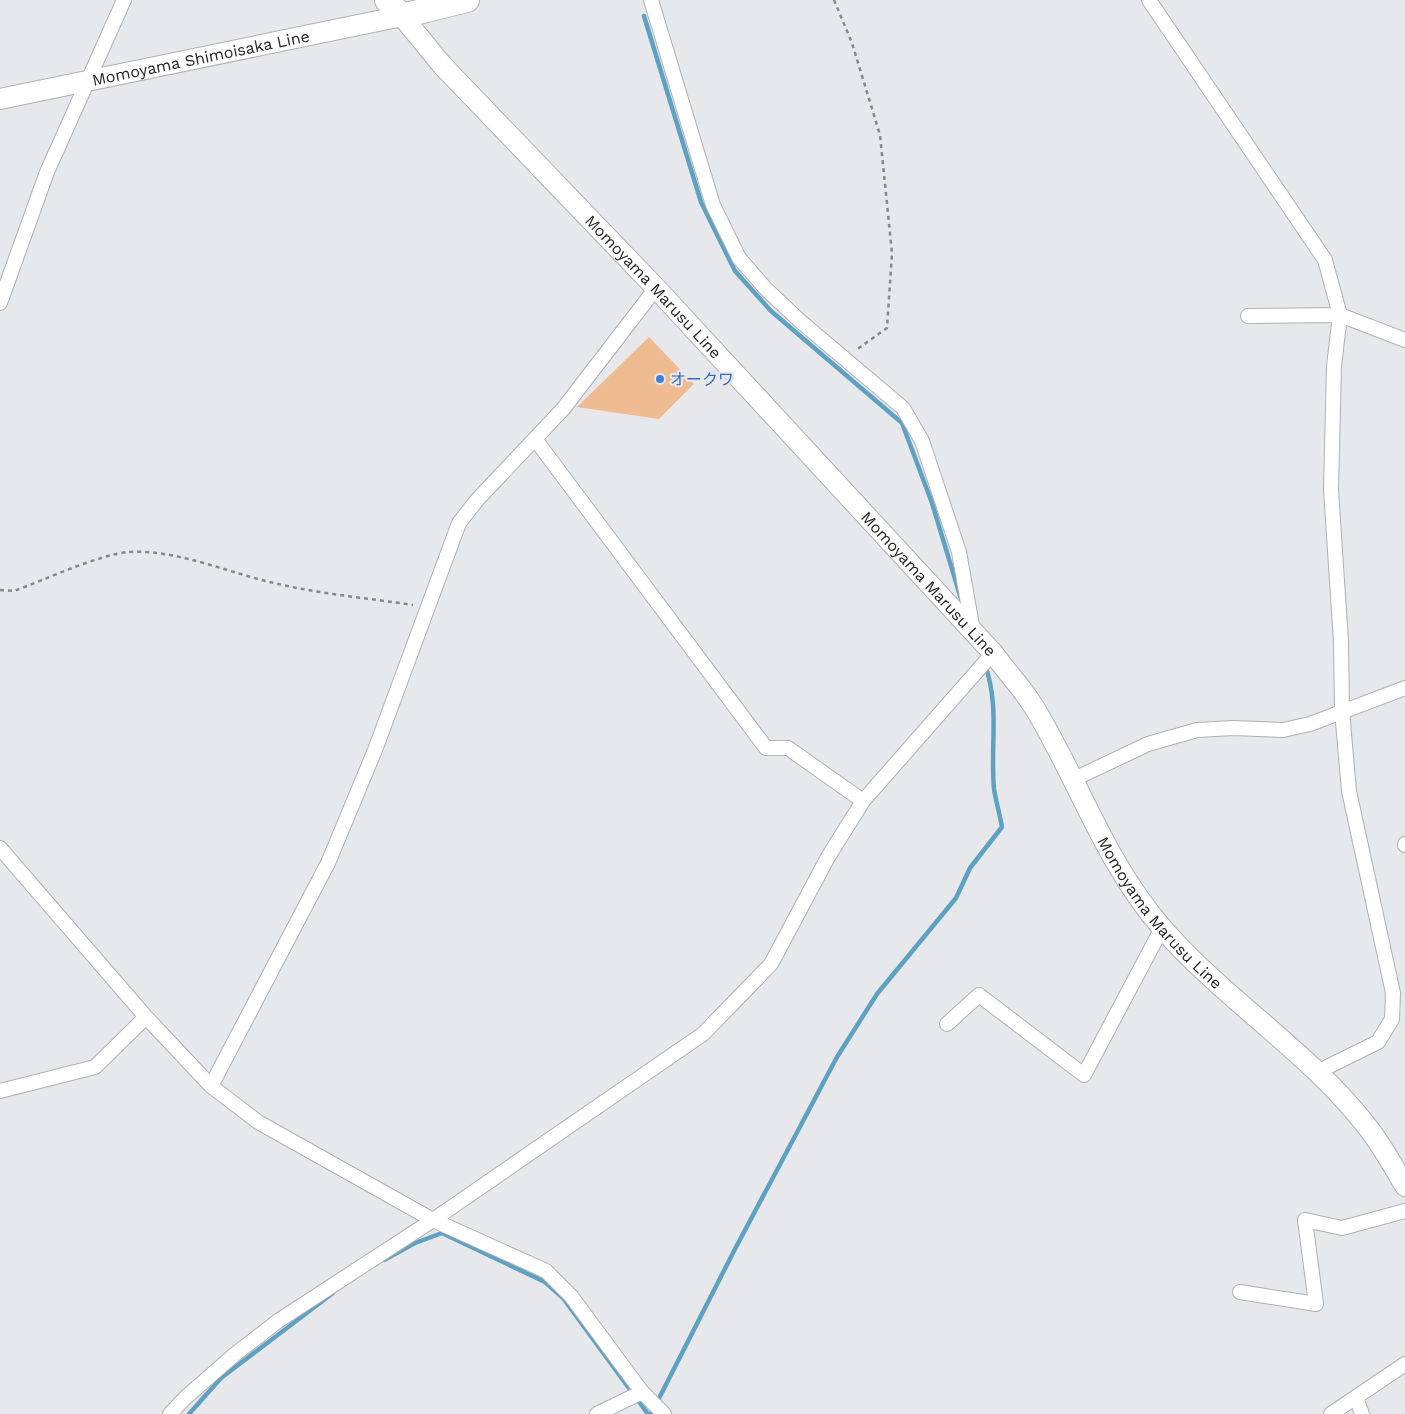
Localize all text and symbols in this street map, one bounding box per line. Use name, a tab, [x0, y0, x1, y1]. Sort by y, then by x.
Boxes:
street label: Momoyama Shimoisaka Line	[90, 26, 311, 89]
street label: Momoyama Marusu Line	[581, 211, 726, 362]
place label: オークワ	[670, 370, 734, 389]
marker: オークワ	[654, 373, 666, 385]
street label: Momoyama Marusu Line	[857, 507, 1000, 660]
street label: Momoyama Marusu Line	[1094, 833, 1226, 993]

